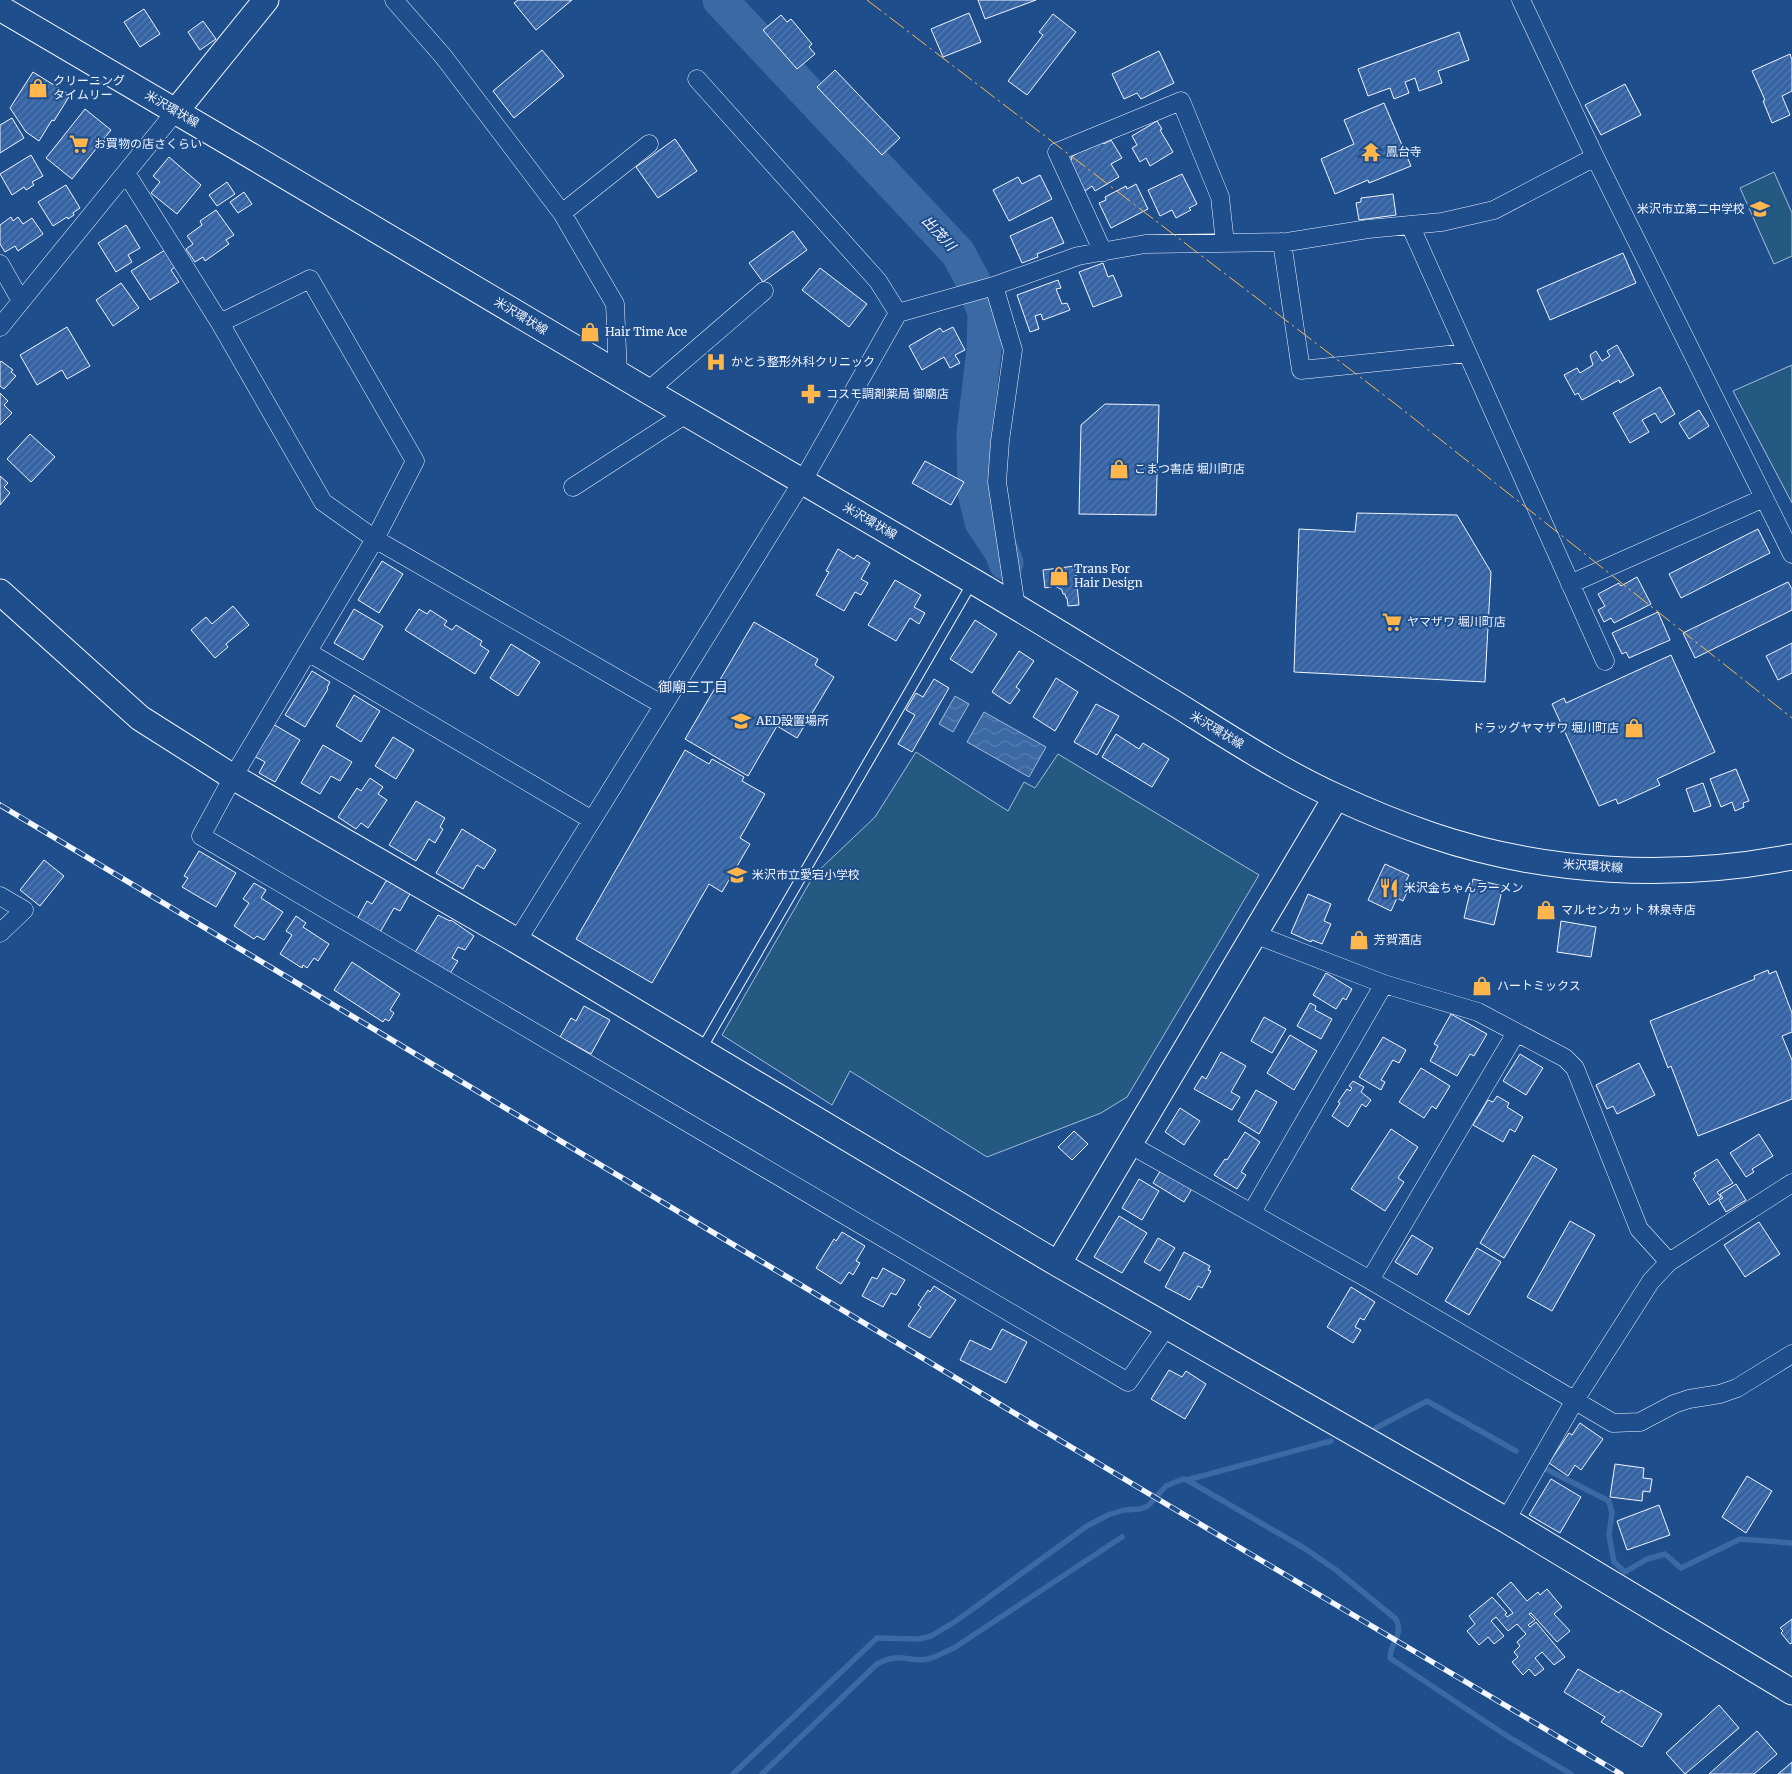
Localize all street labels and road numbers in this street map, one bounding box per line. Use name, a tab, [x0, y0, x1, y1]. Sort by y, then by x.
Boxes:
street label: 米沢環状線	[143, 87, 202, 130]
street label: 米沢環状線	[492, 294, 551, 337]
street label: 米沢環状線	[841, 499, 900, 542]
street label: 米沢環状線	[1188, 708, 1247, 751]
street label: 米沢環状線	[1563, 856, 1623, 875]

